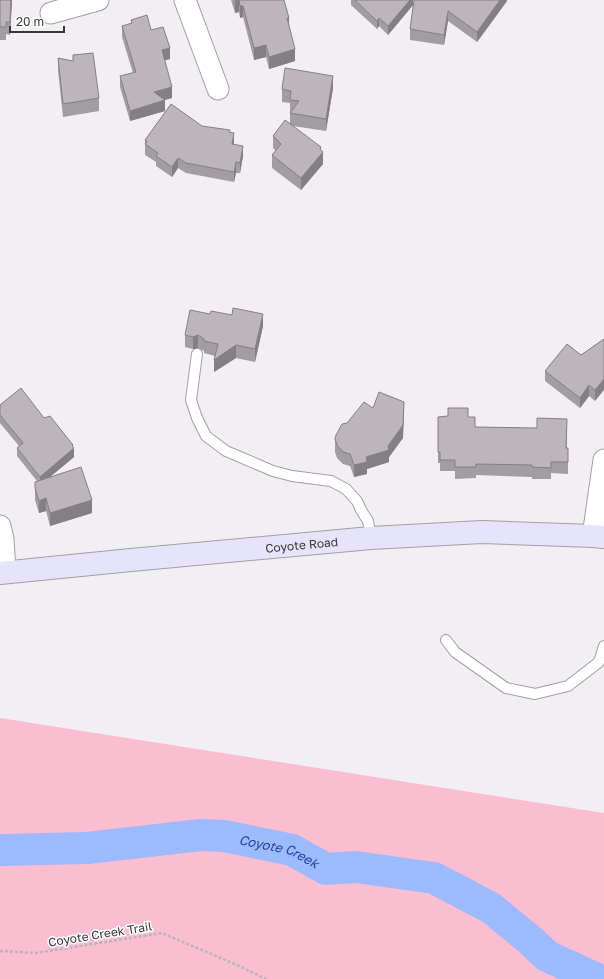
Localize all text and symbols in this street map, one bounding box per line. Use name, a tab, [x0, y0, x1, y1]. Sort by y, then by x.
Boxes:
scale bar	[10, 8, 64, 34]
text: 20 m	[16, 14, 44, 29]
street label: Coyote Road	[265, 534, 339, 555]
water label: Coyote Creek	[238, 831, 323, 872]
street label: Coyote Creek Trail	[47, 918, 153, 950]

